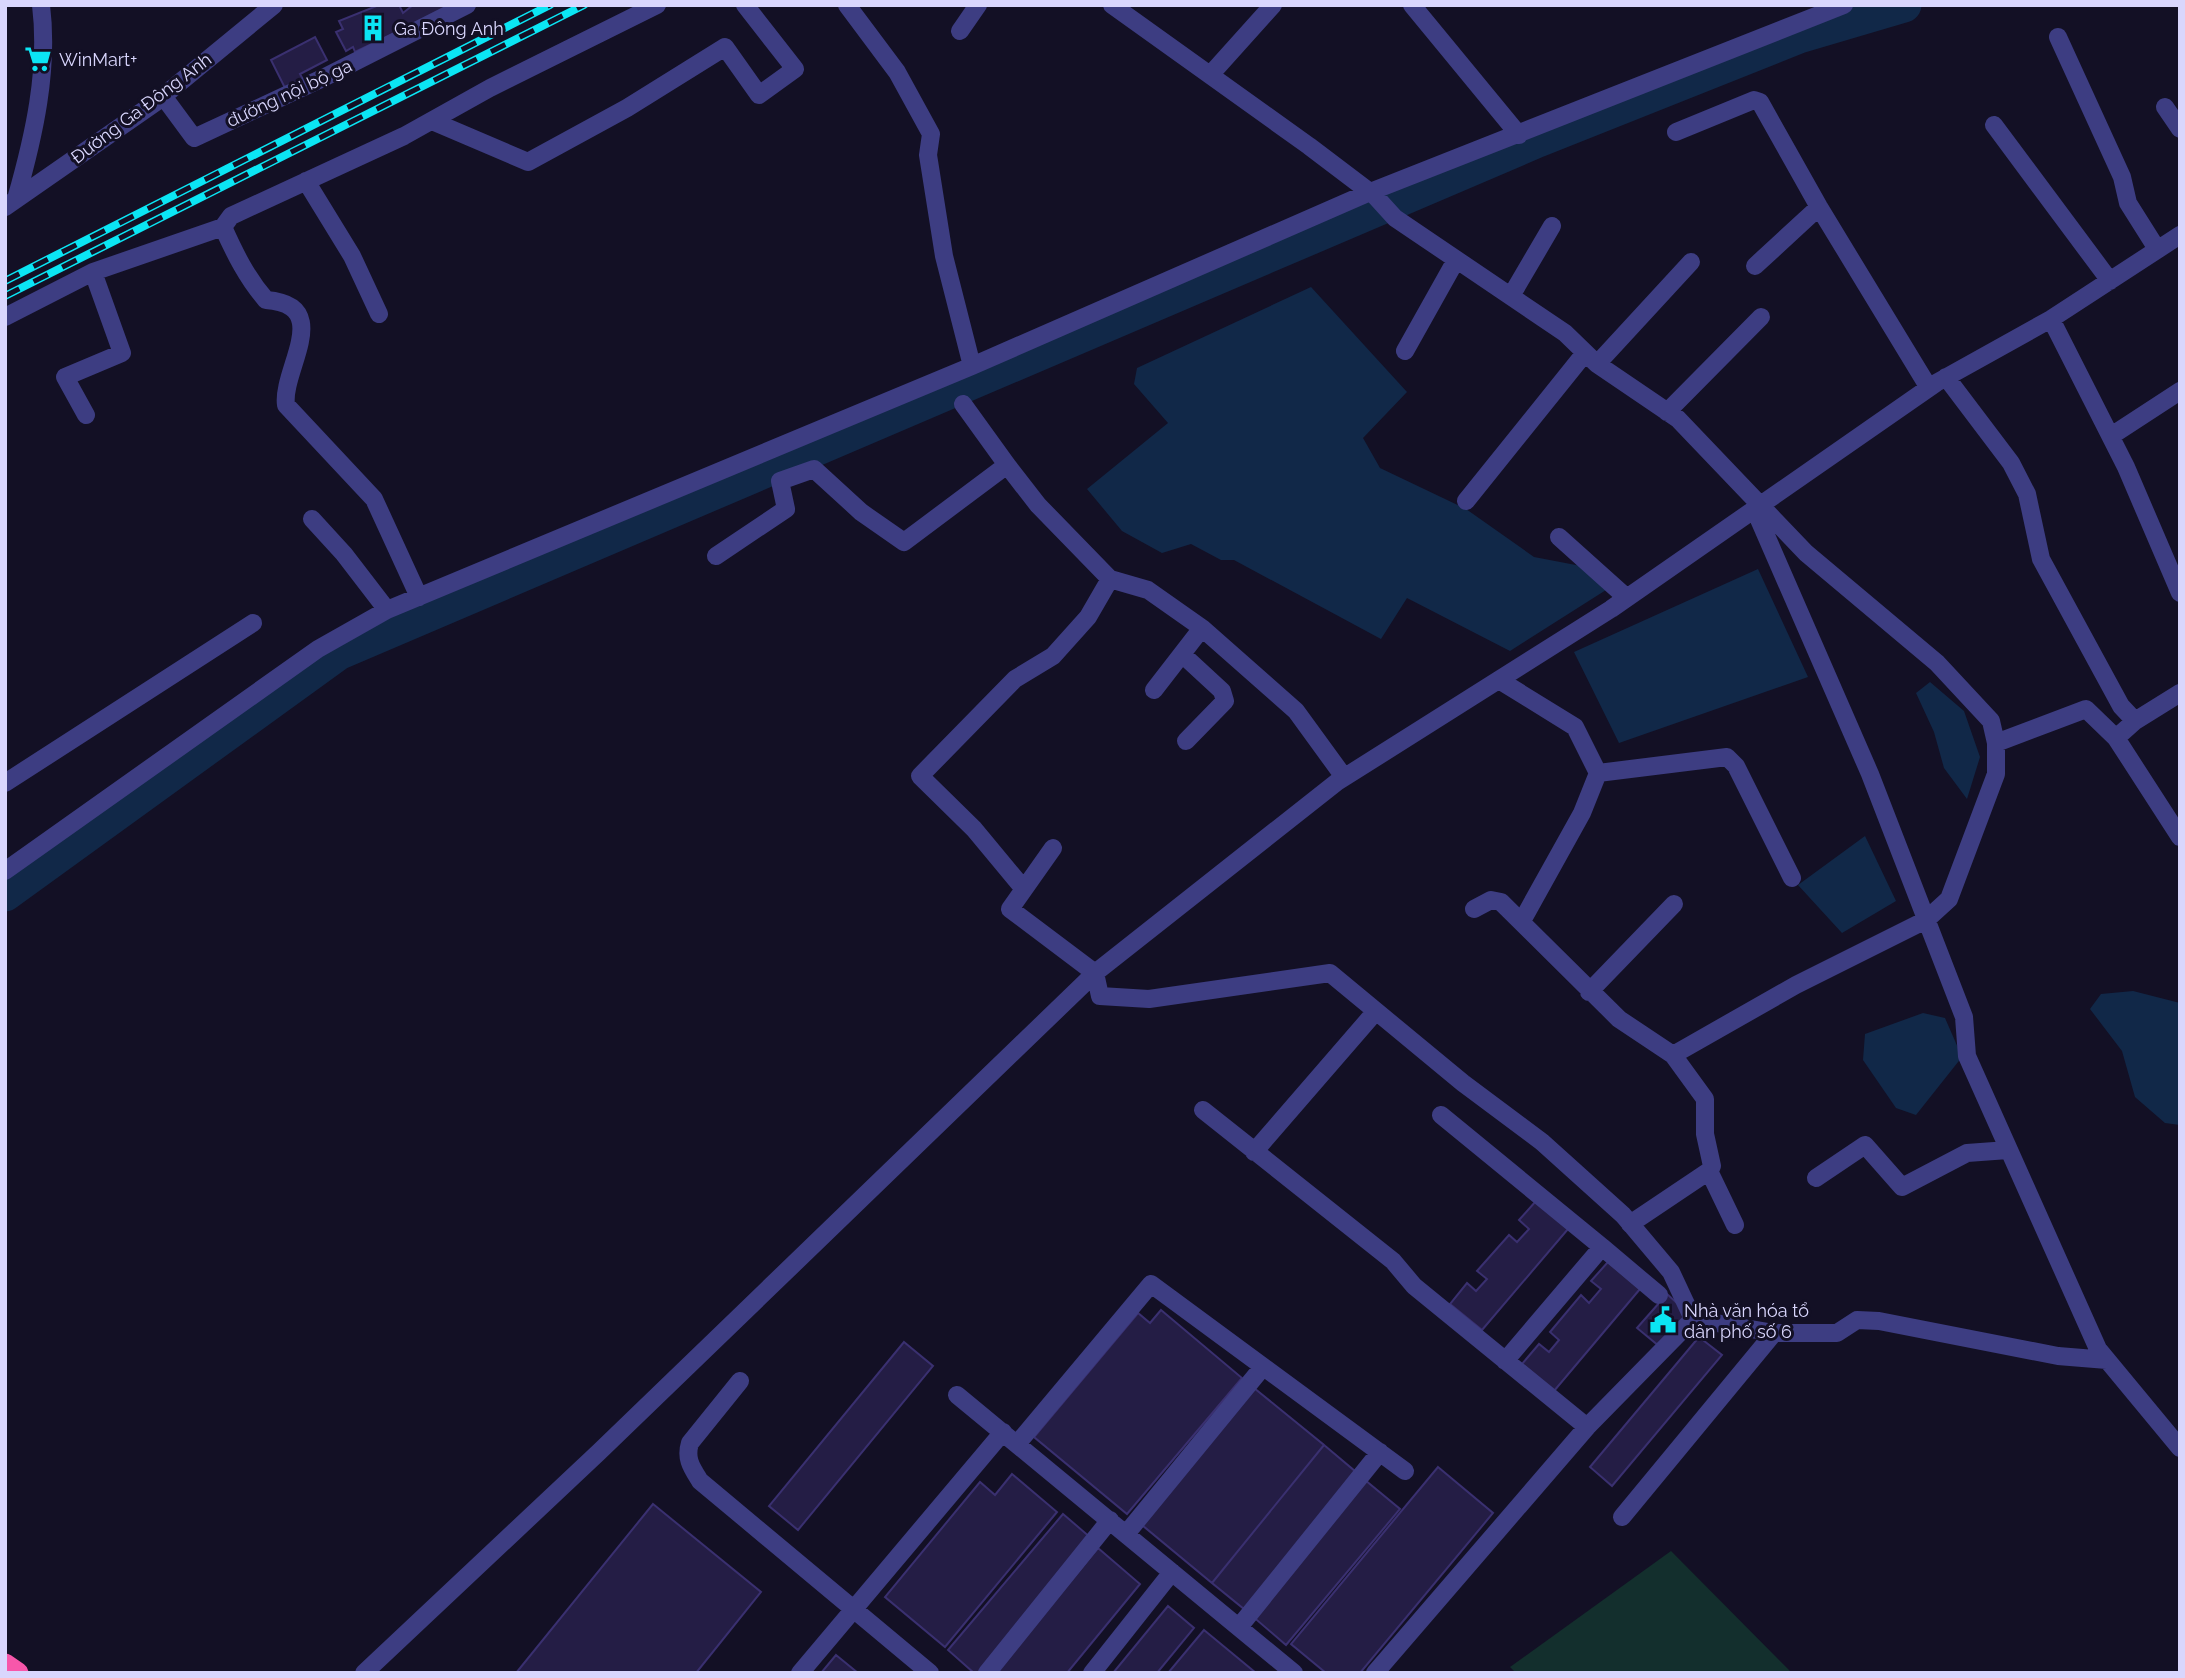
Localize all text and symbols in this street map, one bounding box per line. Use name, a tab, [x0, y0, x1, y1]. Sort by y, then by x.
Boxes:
building icon: Ga Đông Anh	[358, 13, 388, 43]
place label: Ga Đông Anh	[394, 18, 504, 39]
supermarket icon: WinMart+	[23, 44, 53, 74]
street label: Đường Ga Đông Anh	[67, 48, 215, 168]
place label: WinMart+	[59, 49, 138, 70]
street label: đường nội bộ ga	[223, 55, 355, 131]
place label: Nhà văn hóa tổ dân phố số 6	[1684, 1300, 1809, 1342]
public building icon: Nhà văn hóa tổ dân phố số 6	[1648, 1305, 1678, 1335]

